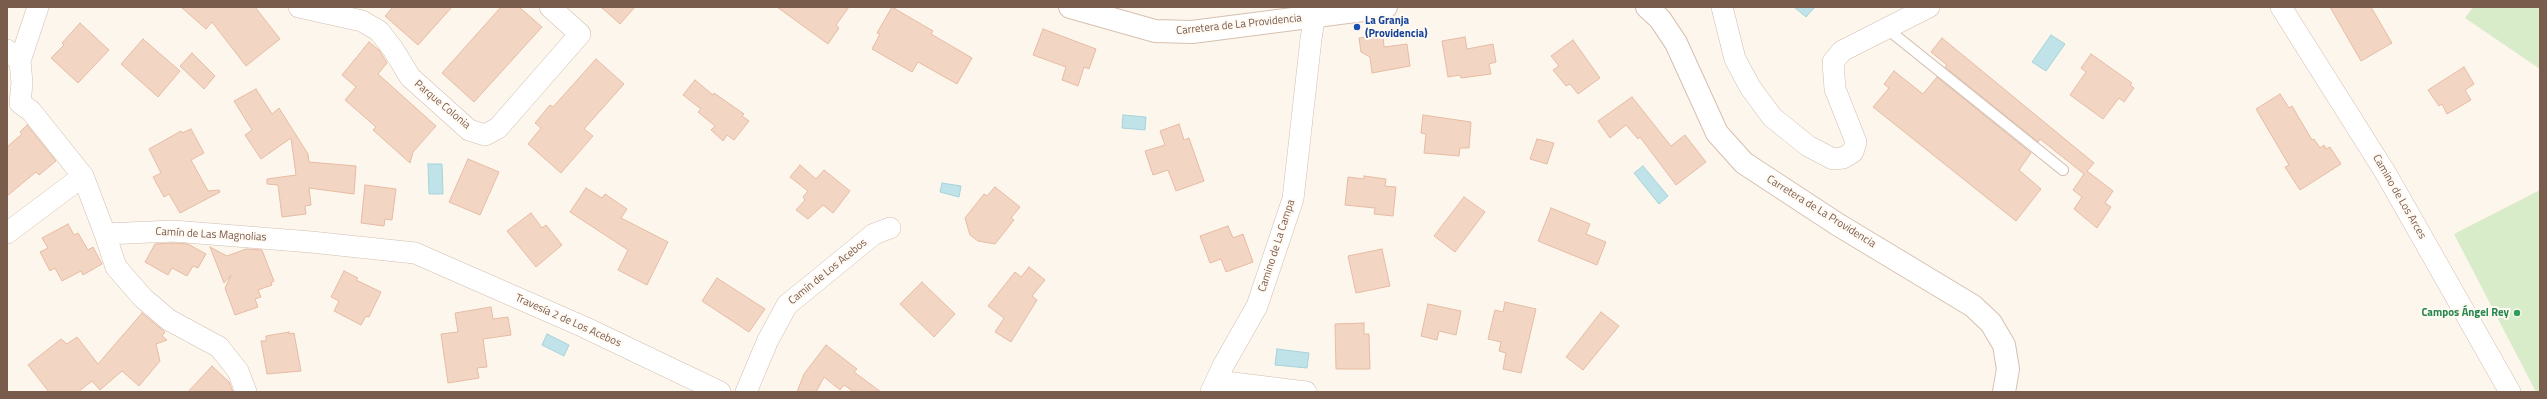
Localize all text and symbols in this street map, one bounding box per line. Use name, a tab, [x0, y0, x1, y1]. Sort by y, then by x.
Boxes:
street label: Carretera de La Providencia	[1176, 12, 1302, 38]
place label: La Granja (Providencia)	[1365, 14, 1428, 40]
marker: La Granja (Providencia)	[1352, 22, 1362, 32]
street label: Parque Colonia	[411, 78, 473, 132]
street label: Camino de Los Arces	[2369, 152, 2429, 242]
street label: Carretera de La Providencia	[1764, 173, 1878, 251]
street label: Camino de La Campa	[1256, 198, 1298, 294]
street label: Camín de Las Magnolias	[155, 225, 267, 245]
street label: Camín de Los Acebos	[786, 236, 870, 308]
street label: Travesía 2 de Los Acebos	[513, 292, 623, 350]
place label: Campos Ángel Rey	[2421, 306, 2509, 320]
marker: Campos Ángel Rey	[2512, 308, 2522, 318]

